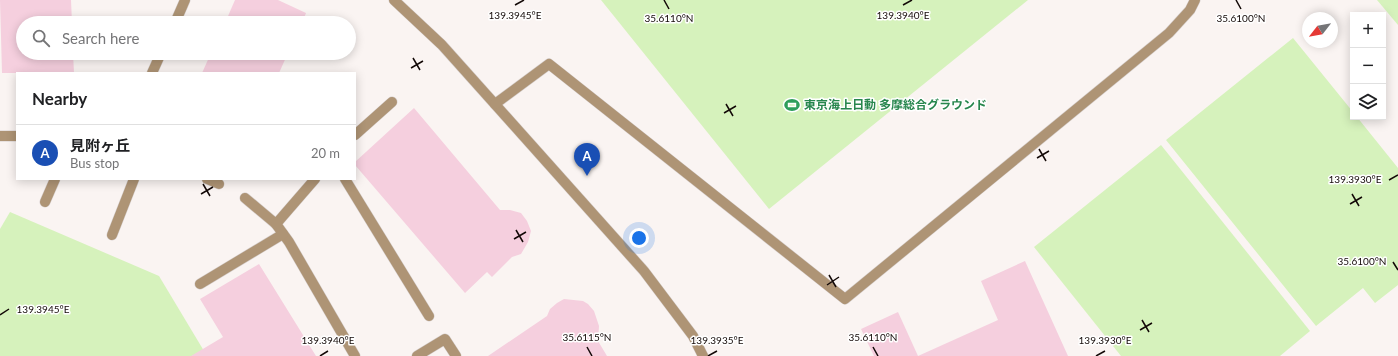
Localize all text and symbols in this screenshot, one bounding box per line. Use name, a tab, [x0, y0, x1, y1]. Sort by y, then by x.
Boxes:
text: 139.3945°E	[489, 9, 542, 21]
text: 139.3940°E	[877, 9, 930, 21]
text: 35.6110°N	[645, 12, 693, 24]
text: 35.6100°N	[1217, 12, 1265, 24]
north arrow	[1302, 12, 1338, 48]
map controls	[1350, 12, 1386, 120]
button: +	[1350, 12, 1386, 48]
search box	[16, 16, 356, 60]
icon: search	[30, 27, 52, 49]
text: Search here	[62, 29, 139, 47]
button: −	[1350, 48, 1386, 84]
button: layers	[1350, 84, 1386, 120]
text: Nearby	[32, 88, 87, 109]
sports icon: 東京海上日動 多摩総合グラウンド	[783, 96, 801, 114]
place label: 東京海上日動 多摩総合グラウンド	[804, 97, 987, 112]
text: 見附ヶ丘	[70, 136, 130, 154]
pin: A	[574, 143, 600, 176]
text: A	[40, 145, 50, 161]
text: 20 m	[311, 145, 340, 161]
text: Bus stop	[70, 155, 119, 171]
text: 139.3930°E	[1329, 173, 1382, 185]
your location	[629, 228, 649, 248]
text: 35.6100°N	[1338, 255, 1386, 267]
text: 139.3945°E	[17, 303, 70, 315]
text: 35.6115°N	[563, 331, 611, 343]
text: 35.6110°N	[849, 331, 897, 343]
text: 139.3940°E	[302, 334, 355, 346]
text: 139.3935°E	[691, 334, 744, 346]
text: 139.3930°E	[1079, 334, 1132, 346]

